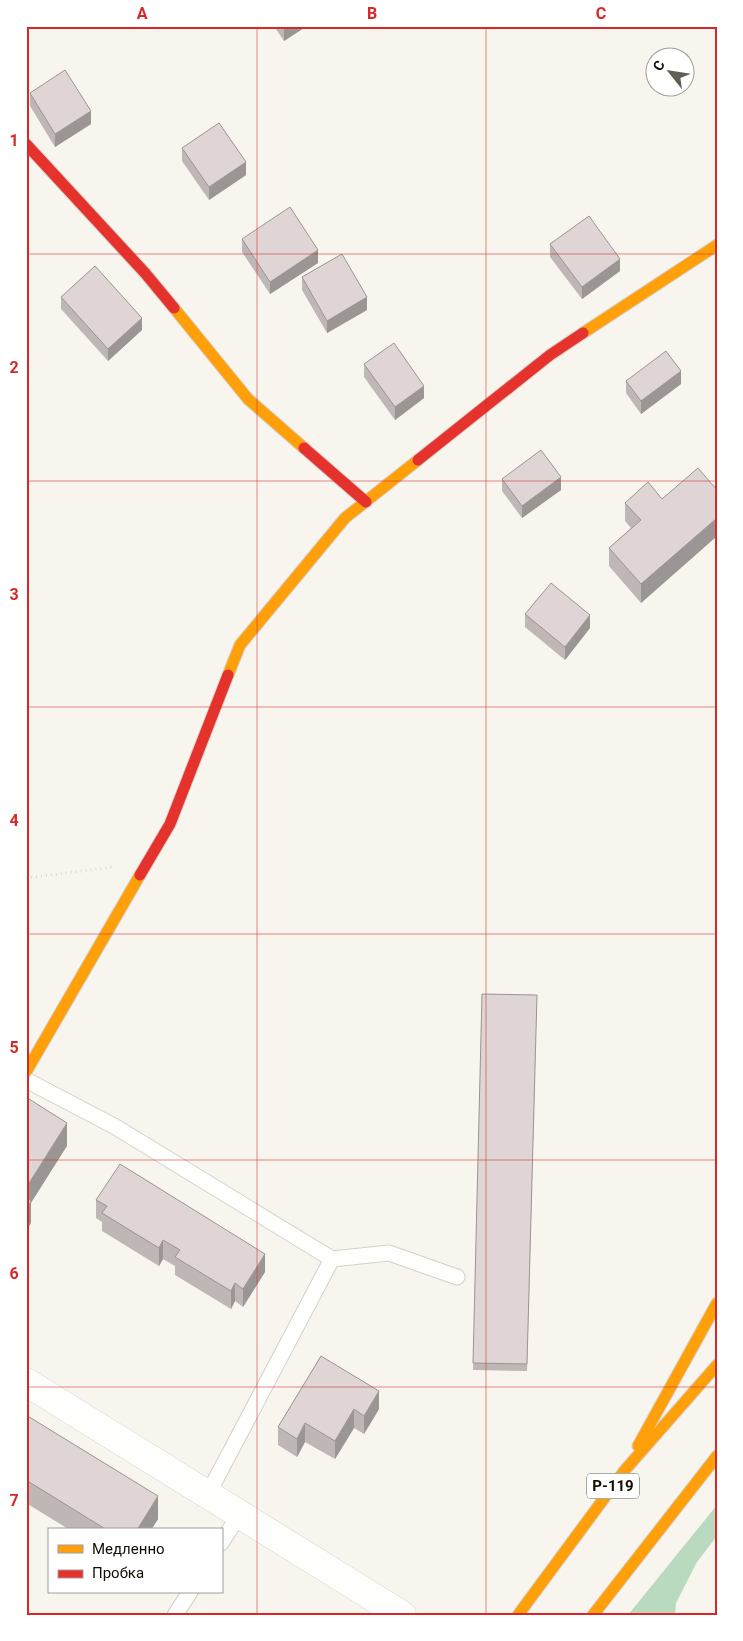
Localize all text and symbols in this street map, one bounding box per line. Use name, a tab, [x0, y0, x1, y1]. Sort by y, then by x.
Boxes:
text: A	[137, 4, 148, 23]
text: B	[367, 4, 377, 23]
text: C	[596, 4, 606, 23]
north arrow	[646, 48, 696, 98]
text: С	[650, 58, 668, 73]
text: 1	[9, 131, 19, 150]
text: 2	[9, 358, 19, 377]
text: 3	[9, 585, 19, 604]
text: 4	[9, 811, 19, 830]
text: 5	[9, 1038, 19, 1057]
text: 6	[9, 1264, 19, 1283]
road number: Р-119	[587, 1474, 639, 1498]
text: 7	[9, 1491, 19, 1510]
legend	[48, 1528, 222, 1594]
text: Медленно	[92, 1540, 165, 1558]
text: Пробка	[92, 1564, 144, 1582]

